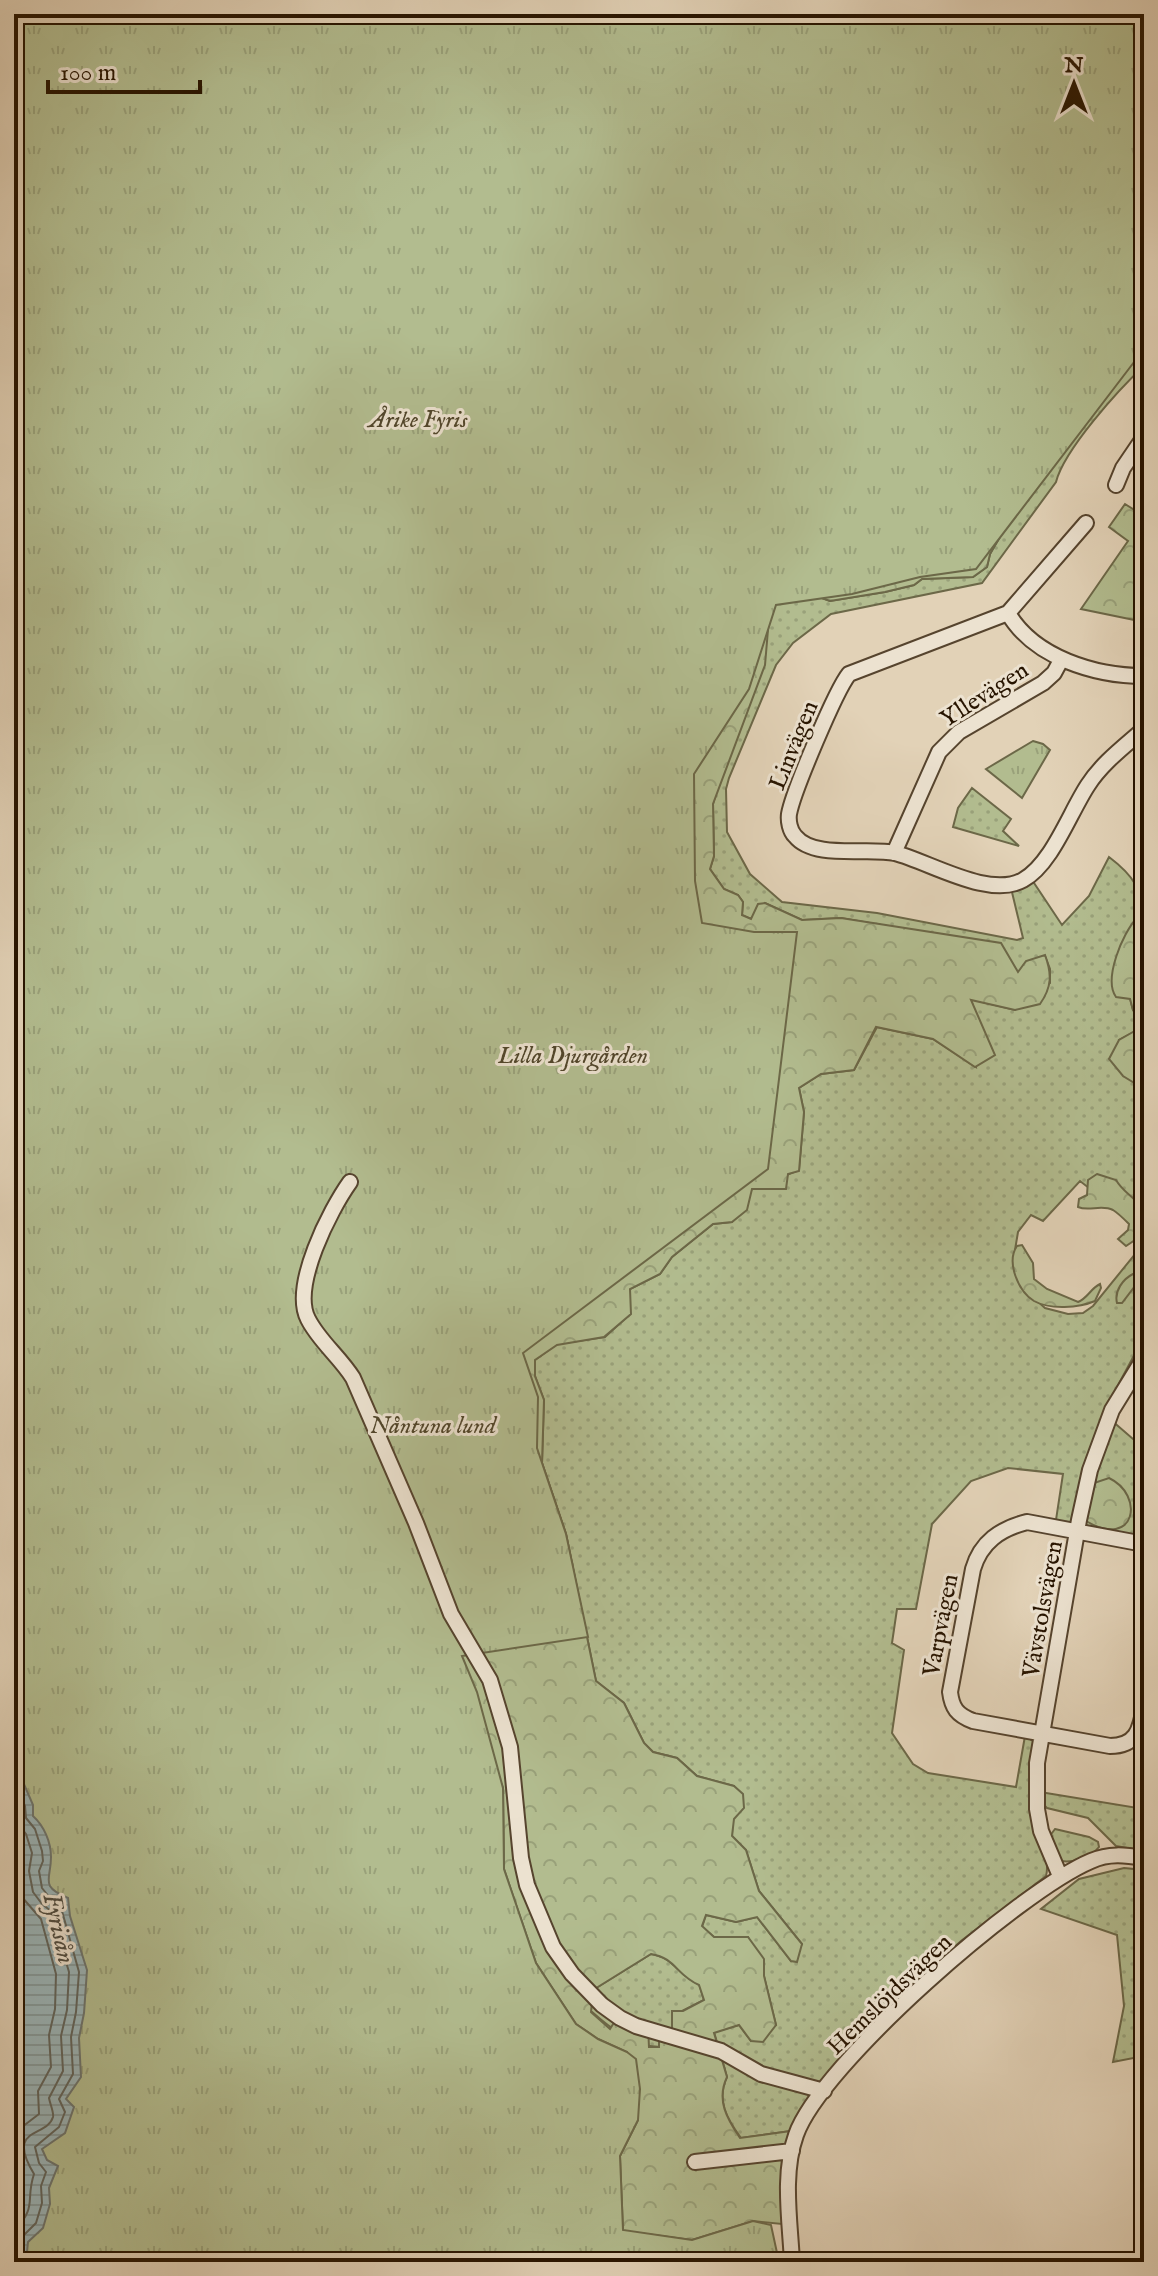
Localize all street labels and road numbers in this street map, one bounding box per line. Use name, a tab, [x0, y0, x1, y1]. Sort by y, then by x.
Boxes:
street label: Yllevägen	[935, 655, 1035, 735]
street label: Linvägen	[762, 696, 826, 795]
street label: Vävstolsvägen	[1016, 1538, 1071, 1681]
street label: Varpvägen	[916, 1571, 967, 1680]
street label: Hemslöjdsvägen	[821, 1927, 959, 2063]

